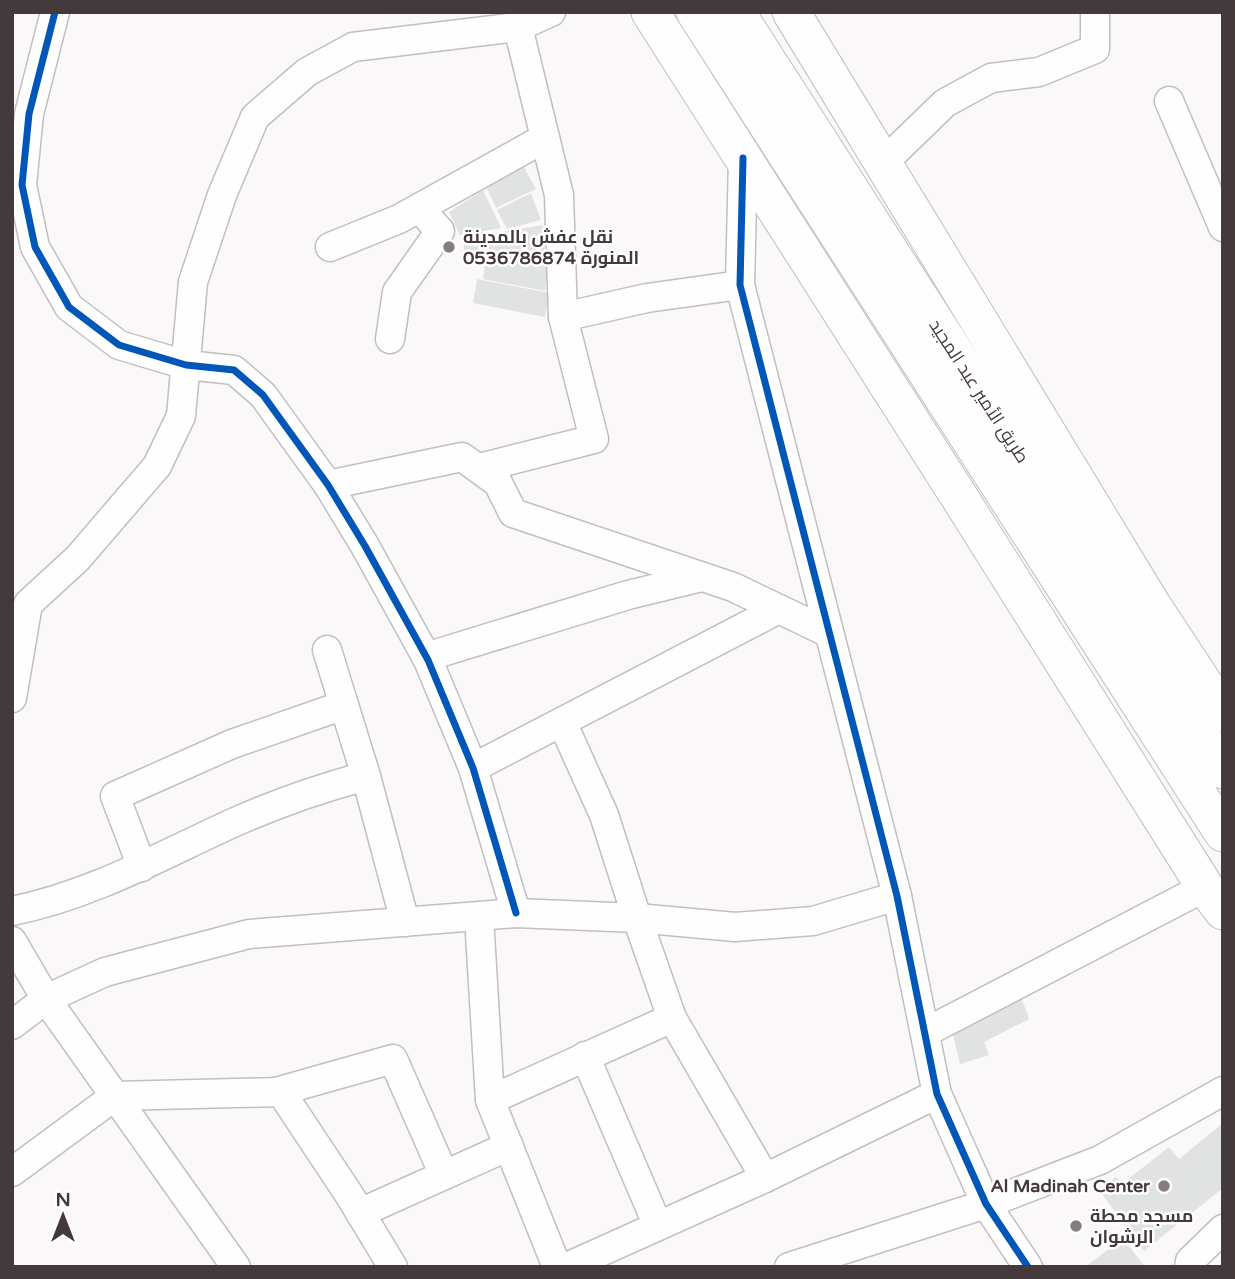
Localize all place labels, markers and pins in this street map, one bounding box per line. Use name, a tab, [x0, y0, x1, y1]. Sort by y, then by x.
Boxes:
place label: نقل عفش بالمدينة المنورة 0536786874	[463, 226, 639, 269]
marker: نقل عفش بالمدينة المنورة 0536786874	[441, 239, 457, 255]
place label: Al Madinah Center	[990, 1175, 1151, 1197]
marker: Al Madinah Center	[1156, 1178, 1172, 1194]
place label: مسجد محطة الرشوان	[1090, 1205, 1193, 1248]
marker: مسجد محطة الرشوان	[1068, 1218, 1084, 1234]

